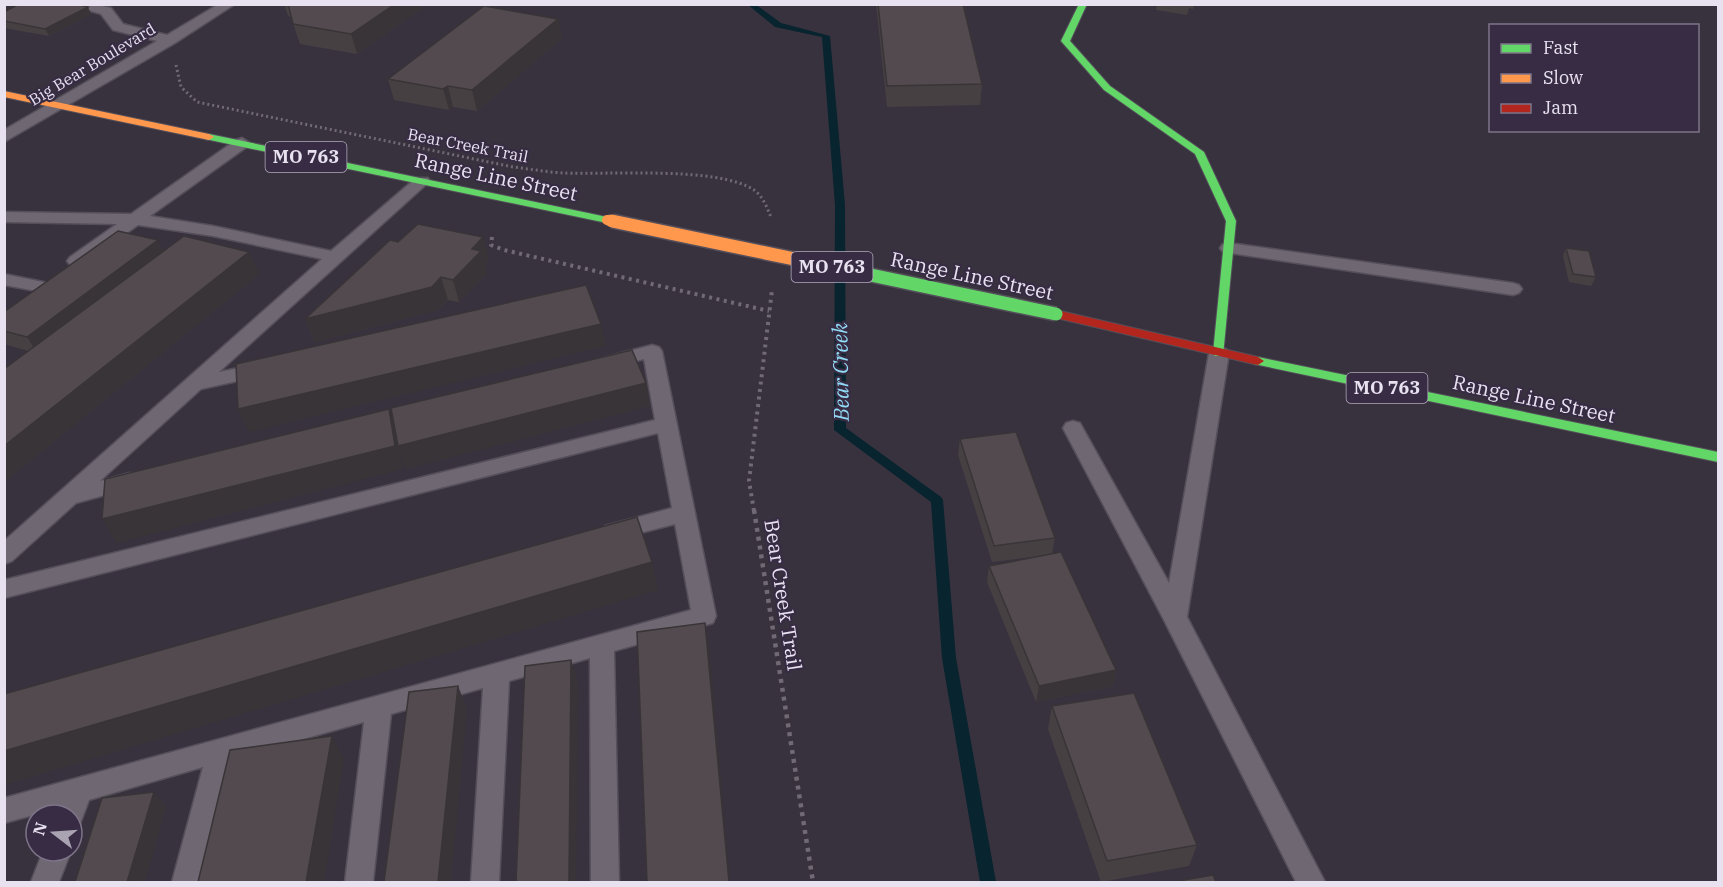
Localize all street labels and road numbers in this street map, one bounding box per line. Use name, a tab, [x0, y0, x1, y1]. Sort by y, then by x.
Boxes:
street label: Big Bear Boulevard	[25, 18, 159, 110]
street label: Bear Creek Trail	[406, 124, 530, 167]
road number: MO 763	[266, 142, 346, 172]
street label: Range Line Street	[412, 146, 580, 207]
street label: Range Line Street	[888, 245, 1056, 306]
road number: MO 763	[792, 252, 872, 282]
street label: Range Line Street	[1450, 368, 1618, 429]
road number: MO 763	[1346, 373, 1428, 403]
street label: Bear Creek Trail	[758, 517, 809, 673]

